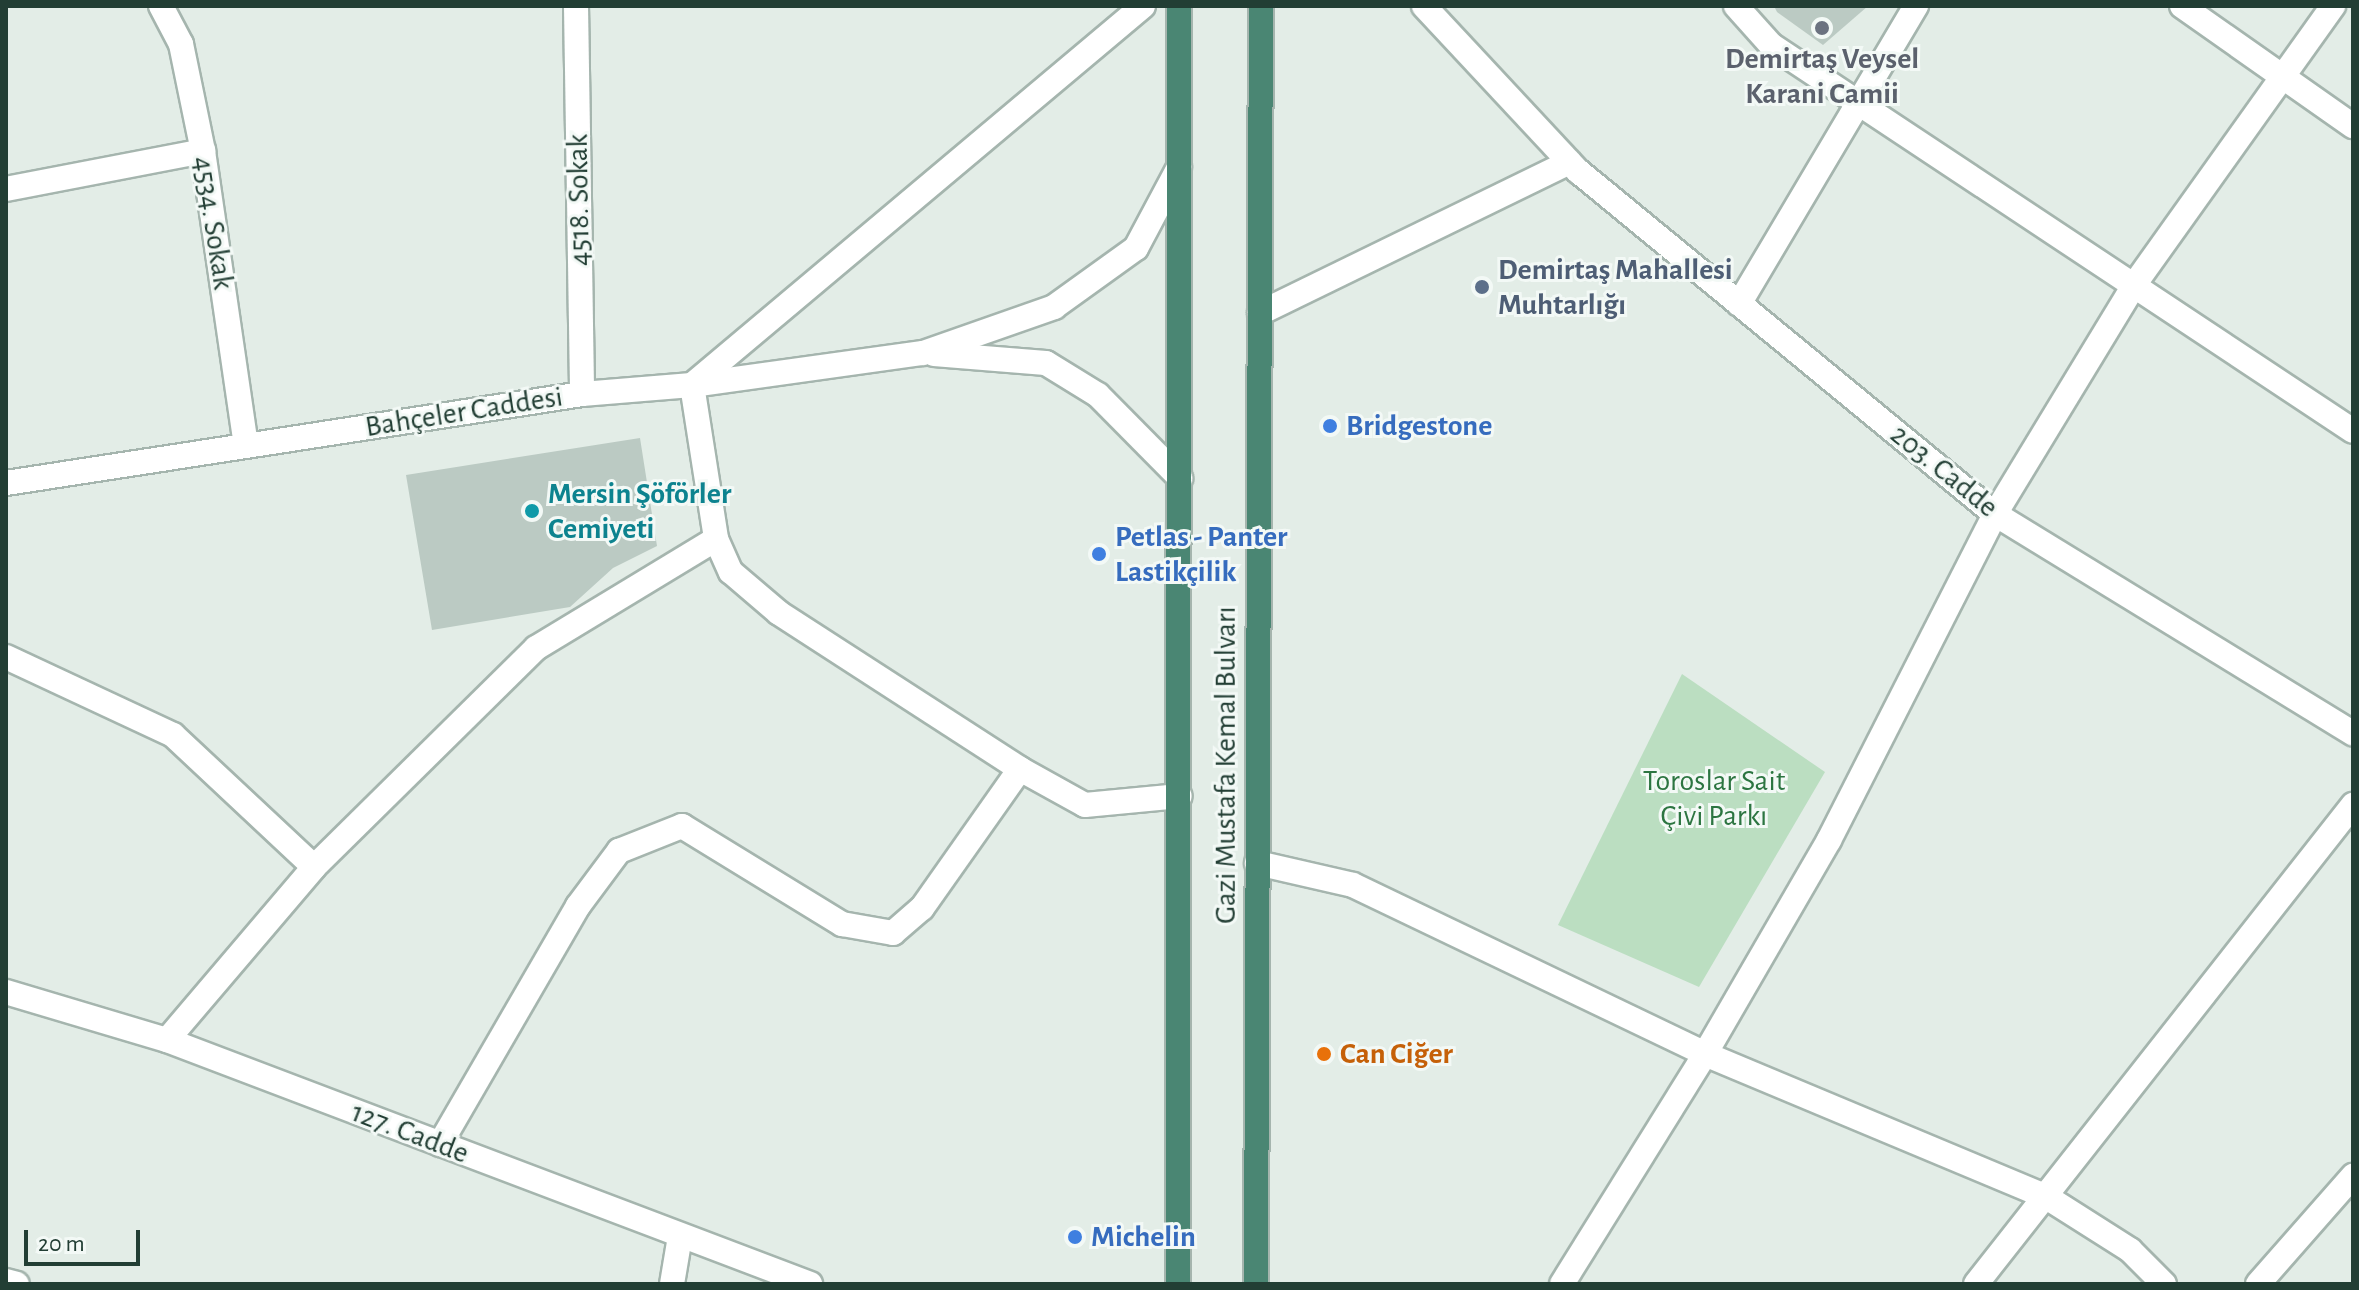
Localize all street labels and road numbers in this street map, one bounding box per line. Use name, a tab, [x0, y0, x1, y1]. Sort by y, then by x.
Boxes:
street label: 4518. Sokak	[560, 134, 598, 266]
street label: 4534. Sokak	[185, 154, 241, 292]
street label: Bahçeler Caddesi	[363, 379, 565, 445]
street label: 203. Cadde	[1883, 417, 2005, 525]
street label: Gazi Mustafa Kemal Bulvarı	[1208, 606, 1244, 924]
street label: 127. Cadde	[346, 1094, 474, 1172]

